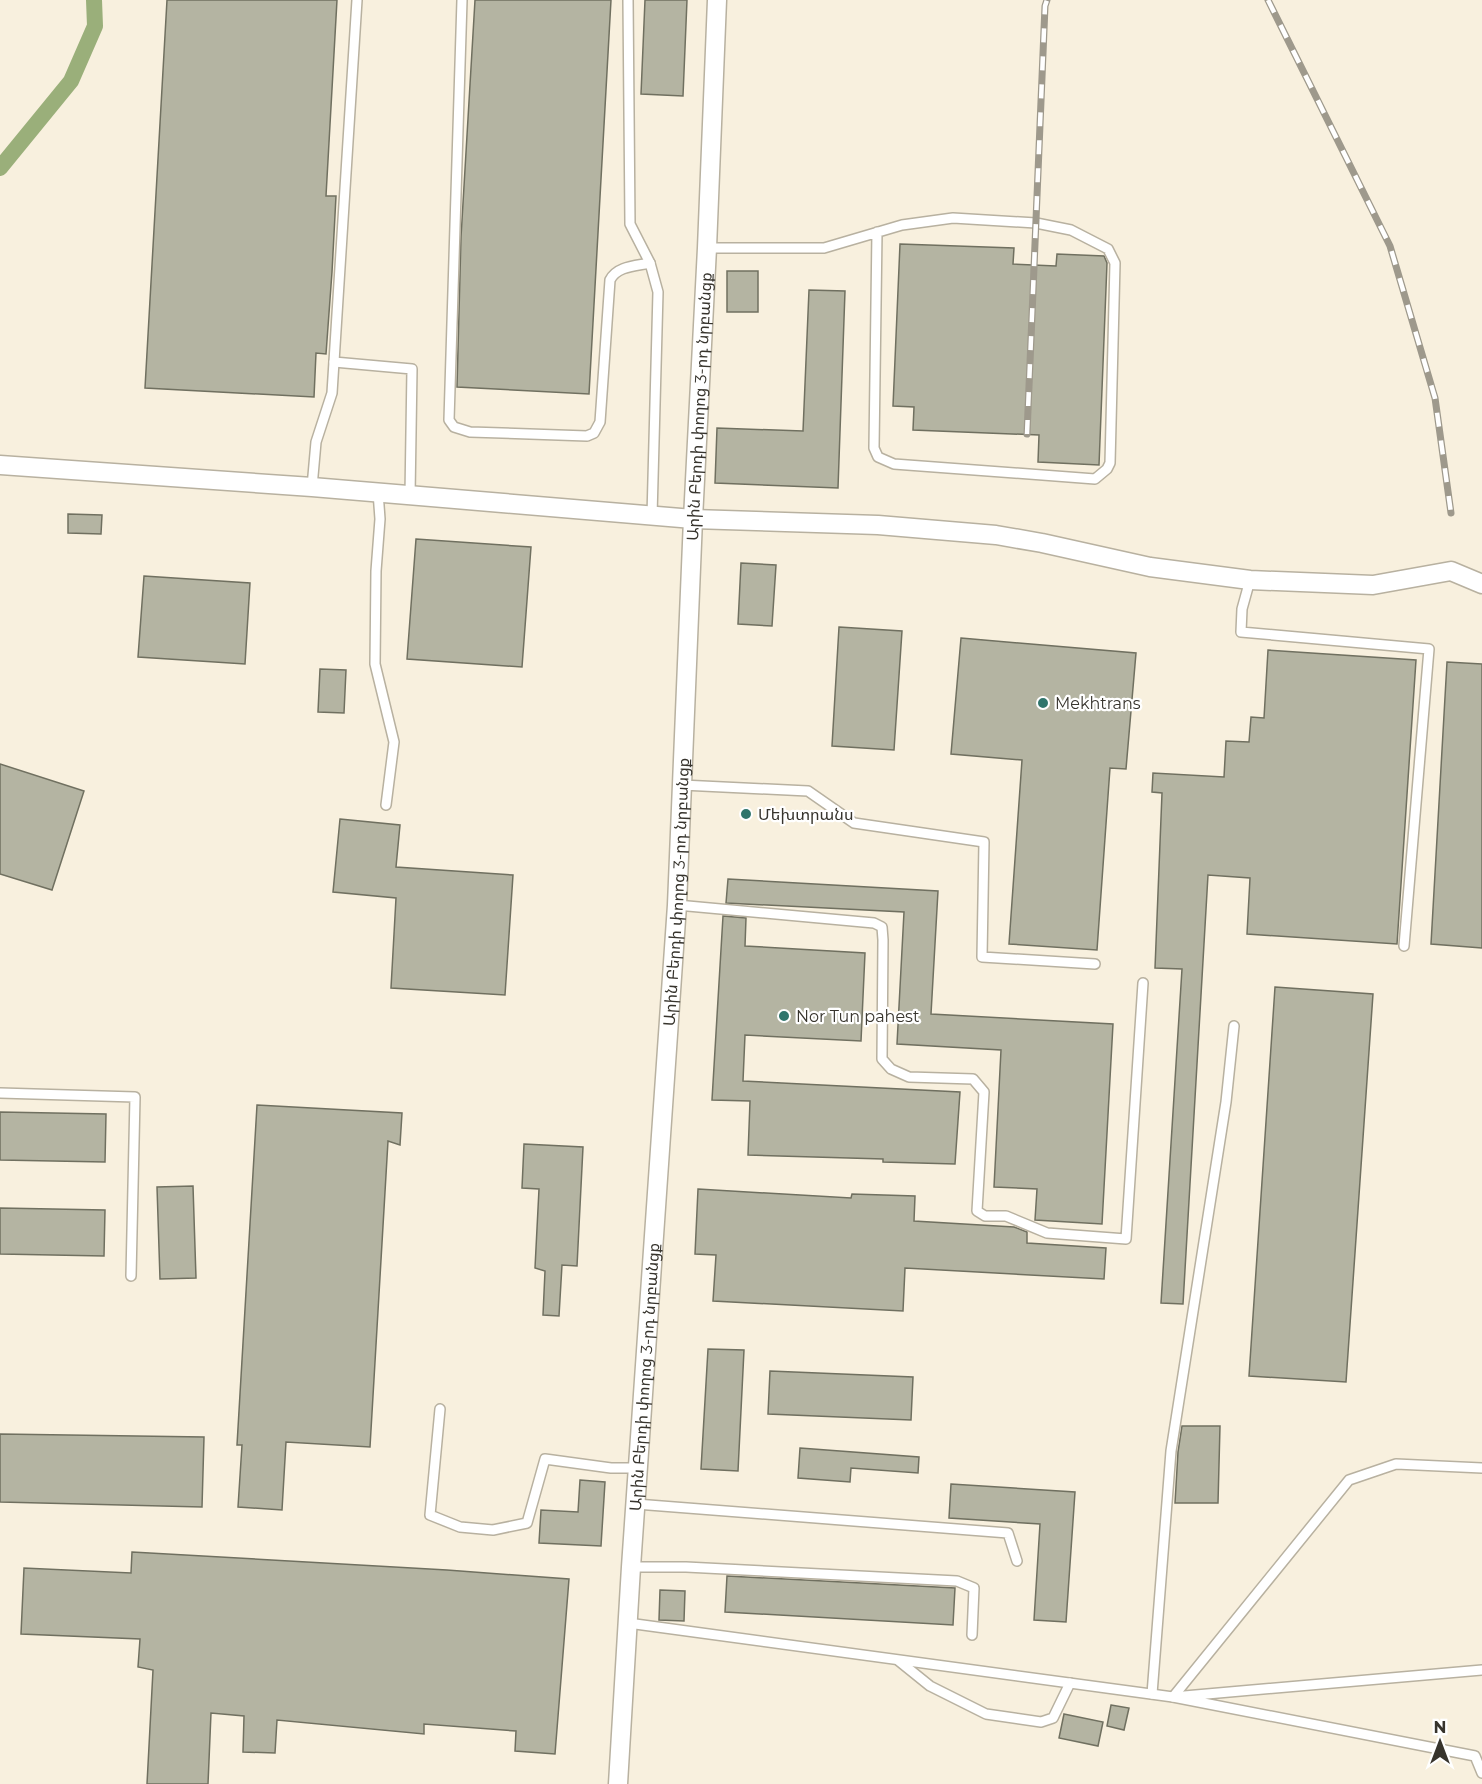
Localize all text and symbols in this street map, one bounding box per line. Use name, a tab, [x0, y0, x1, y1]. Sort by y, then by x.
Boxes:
street label: Արին Բերդի փողոց 3-րդ նրբանցք	[683, 272, 716, 541]
place label: Mekhtrans	[1055, 694, 1141, 713]
marker: Mekhtrans	[1036, 696, 1050, 710]
street label: Արին Բերդի փողոց 3-րդ նրբանցք	[660, 757, 693, 1027]
place label: Մեխտրանս	[758, 805, 853, 824]
marker: Մեխտրանս	[739, 807, 753, 821]
place label: Nor Tun pahest	[796, 1007, 920, 1026]
marker: Nor Tun pahest	[777, 1009, 791, 1023]
street label: Արին Բերդի փողոց 3-րդ նրբանցք	[626, 1242, 664, 1512]
north arrow	[1410, 1712, 1470, 1772]
text: N	[1434, 1718, 1446, 1737]

